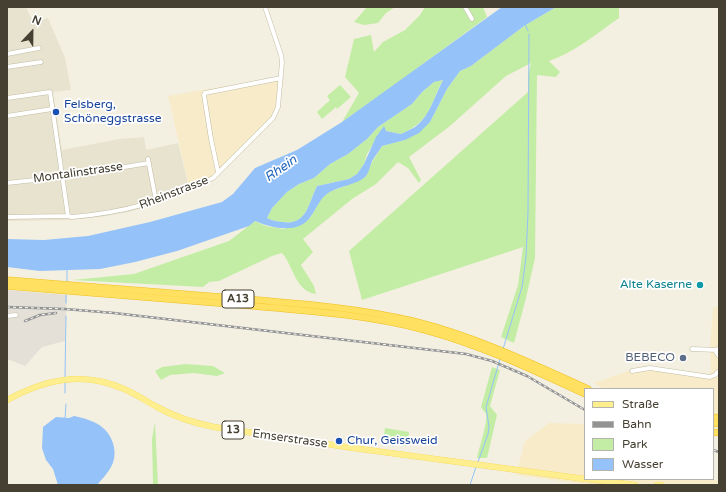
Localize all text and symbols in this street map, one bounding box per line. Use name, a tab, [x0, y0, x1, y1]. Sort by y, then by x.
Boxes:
north arrow	[12, 12, 52, 52]
text: N	[30, 13, 43, 28]
place label: Felsberg, Schöneggstrasse	[64, 98, 162, 126]
marker: Felsberg, Schöneggstrasse	[51, 107, 61, 117]
water label: Rhein	[262, 152, 300, 186]
street label: Montalinstrasse	[32, 160, 124, 186]
street label: Rheinstrasse	[137, 173, 211, 213]
place label: Alte Kaserne	[620, 278, 692, 292]
marker: Alte Kaserne	[695, 280, 705, 290]
road number: A13	[222, 290, 254, 308]
place label: BEBECO	[625, 351, 675, 365]
marker: BEBECO	[678, 353, 688, 363]
legend	[584, 388, 714, 480]
text: Straße	[622, 397, 659, 411]
text: Bahn	[622, 417, 652, 431]
road number: 13	[222, 421, 244, 439]
street label: Emserstrasse	[252, 427, 328, 451]
place label: Chur, Geissweid	[347, 434, 437, 448]
marker: Chur, Geissweid	[334, 436, 344, 446]
text: Park	[622, 437, 648, 451]
text: Wasser	[622, 457, 663, 471]

